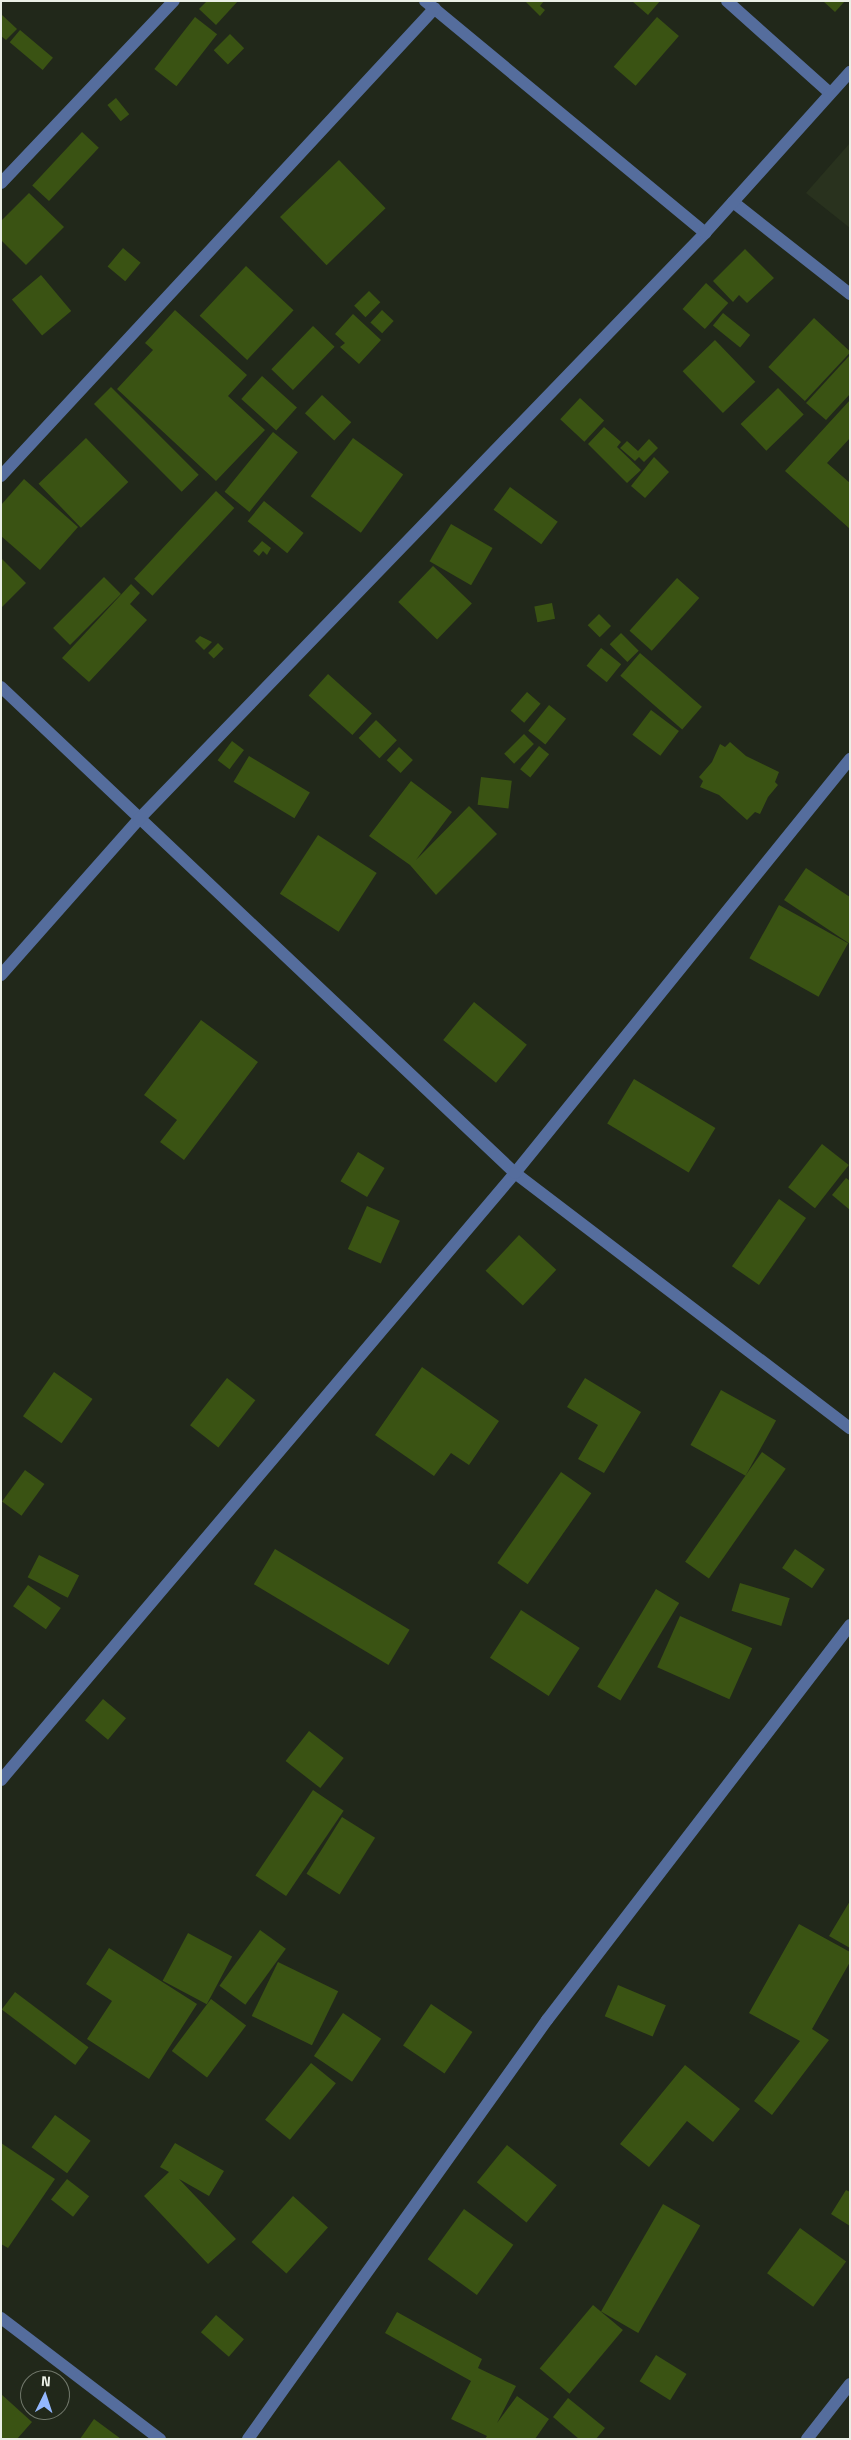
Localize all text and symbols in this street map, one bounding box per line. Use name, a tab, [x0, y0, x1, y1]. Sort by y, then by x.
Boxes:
north arrow	[20, 2370, 70, 2420]
text: N	[40, 2370, 52, 2391]

